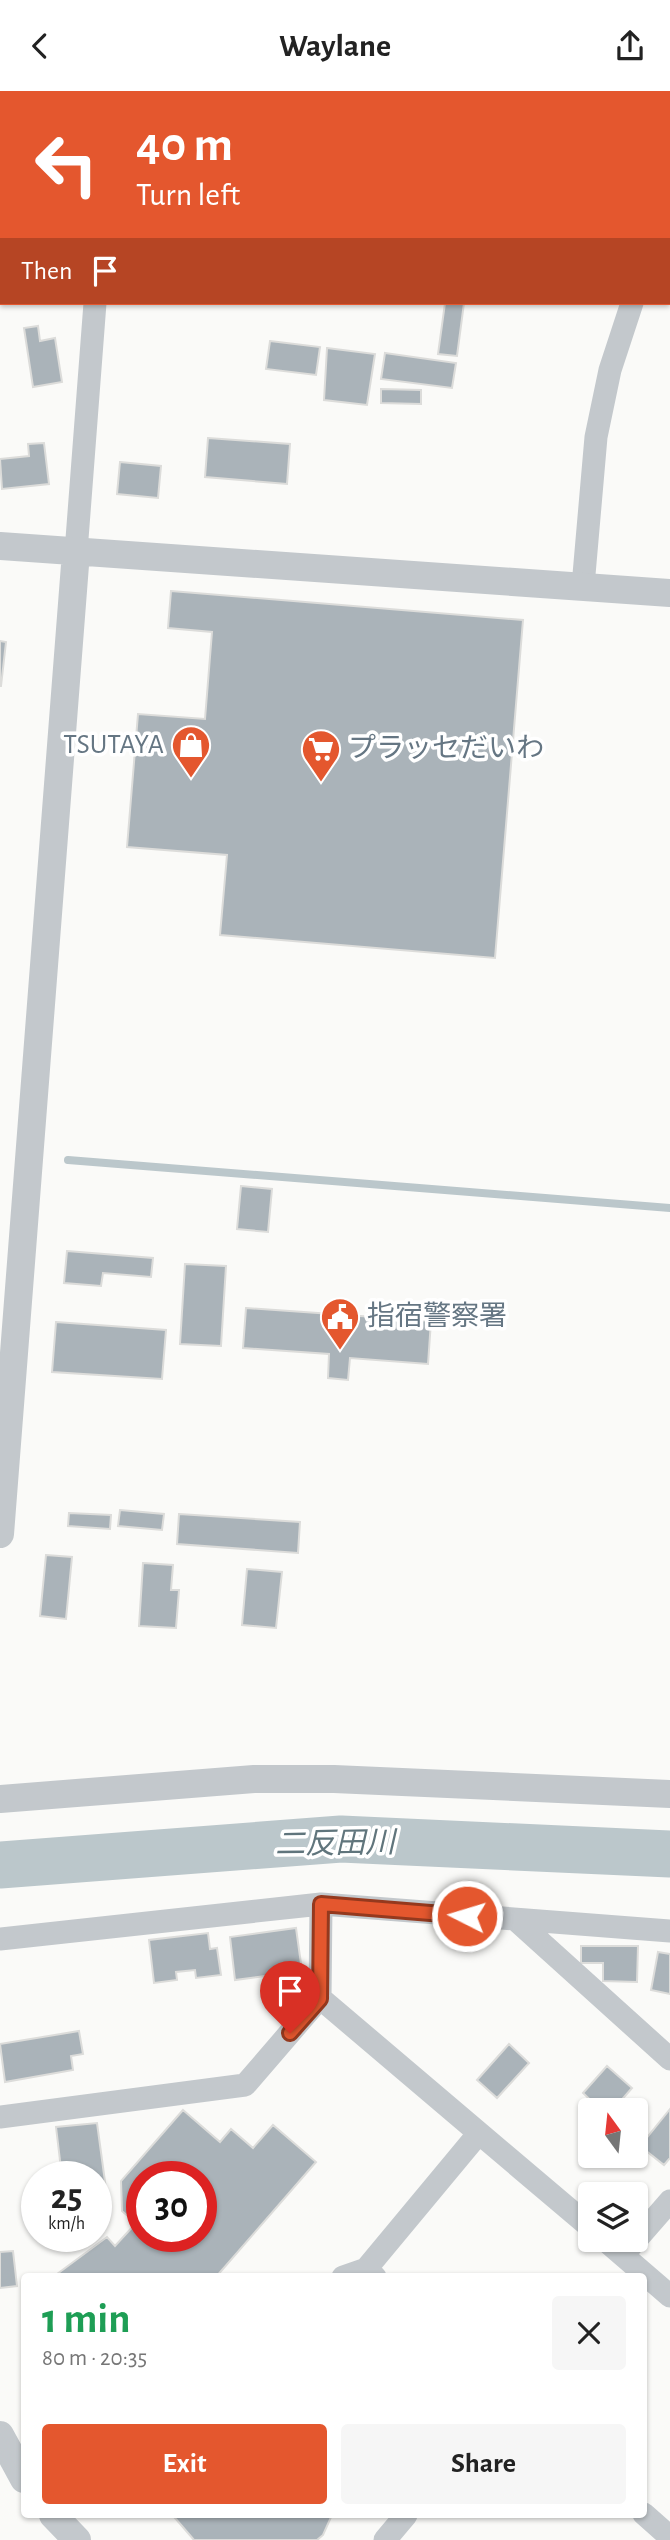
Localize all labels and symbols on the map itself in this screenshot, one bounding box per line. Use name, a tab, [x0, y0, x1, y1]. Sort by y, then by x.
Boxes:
shop icon: TSUTAYA	[170, 724, 212, 779]
supermarket icon: プラッセだいわ	[300, 728, 342, 783]
place label: TSUTAYA	[63, 731, 164, 759]
place label: プラッセだいわ	[348, 733, 544, 763]
public building icon: 指宿警察署	[319, 1296, 361, 1351]
place label: 指宿警察署	[367, 1301, 507, 1331]
water label: 二反田川	[275, 1828, 398, 1860]
position arrow	[430, 1879, 504, 1953]
pin	[260, 1961, 320, 2033]
north arrow	[578, 2098, 648, 2168]
speed limit sign: 30	[126, 2161, 217, 2252]

